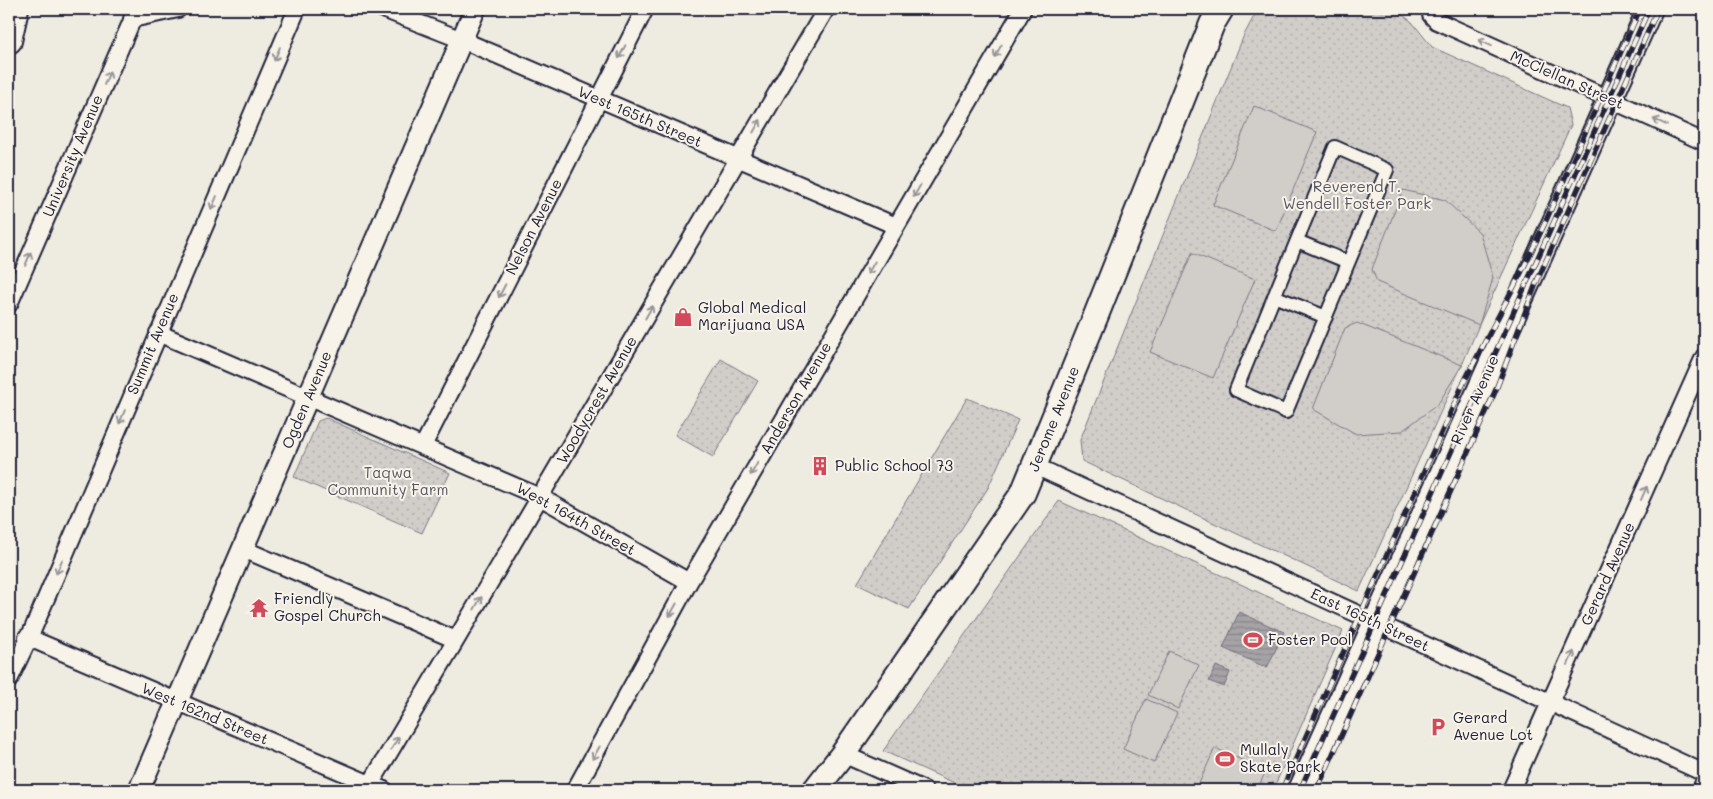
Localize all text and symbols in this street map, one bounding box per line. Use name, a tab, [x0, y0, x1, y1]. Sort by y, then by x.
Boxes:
one-way arrow	[1478, 37, 1493, 47]
one-way arrow	[993, 43, 1003, 57]
one-way arrow	[617, 44, 626, 59]
street label: McClellan Street	[1507, 45, 1627, 113]
one-way arrow	[272, 46, 282, 61]
one-way arrow	[102, 71, 112, 86]
street label: West 165th Street	[575, 81, 706, 151]
street label: University Avenue	[37, 92, 107, 220]
one-way arrow	[1653, 117, 1668, 126]
one-way arrow	[753, 120, 763, 134]
street label: Nelson Avenue	[500, 175, 566, 278]
park label: Reverend T. Wendell Foster Park	[1283, 176, 1431, 213]
one-way arrow	[911, 184, 921, 198]
one-way arrow	[208, 195, 218, 210]
one-way arrow	[24, 252, 34, 267]
one-way arrow	[866, 261, 876, 275]
one-way arrow	[497, 283, 506, 298]
street label: Summit Avenue	[122, 290, 182, 397]
place label: Global Medical Marijuana USA	[698, 297, 807, 334]
one-way arrow	[644, 305, 654, 319]
shop icon: Global Medical Marijuana USA	[672, 306, 694, 328]
street label: Woodycrest Avenue	[551, 332, 641, 467]
street label: Anderson Avenue	[755, 338, 835, 457]
street label: Ogden Avenue	[276, 348, 336, 452]
street label: River Avenue	[1445, 352, 1503, 447]
street label: Jerome Avenue	[1023, 363, 1083, 474]
one-way arrow	[117, 409, 127, 424]
building icon: Public School 73	[809, 455, 831, 477]
place label: Public School 73	[835, 455, 953, 475]
park label: Taqwa Community Farm	[327, 462, 449, 499]
one-way arrow	[749, 462, 759, 476]
street label: West 164th Street	[513, 477, 640, 559]
one-way arrow	[1639, 486, 1649, 501]
street label: Gerard Avenue	[1575, 519, 1639, 628]
one-way arrow	[54, 558, 63, 574]
street label: East 165th Street	[1308, 583, 1433, 655]
place label: Friendly Gospel Church	[274, 588, 381, 625]
one-way arrow	[474, 596, 484, 610]
temple icon: Friendly Gospel Church	[248, 597, 270, 619]
one-way arrow	[668, 602, 677, 617]
sports icon: Foster Pool	[1242, 629, 1264, 651]
place label: Foster Pool	[1268, 629, 1352, 649]
one-way arrow	[1566, 651, 1576, 666]
street label: West 162nd Street	[139, 677, 272, 749]
place label: Gerard Avenue Lot	[1453, 707, 1533, 744]
parking icon: Gerard Avenue Lot	[1427, 716, 1449, 738]
one-way arrow	[391, 736, 401, 750]
place label: Mullaly Skate Park	[1240, 739, 1320, 776]
one-way arrow	[590, 745, 600, 760]
sports icon: Mullaly Skate Park	[1214, 748, 1236, 770]

